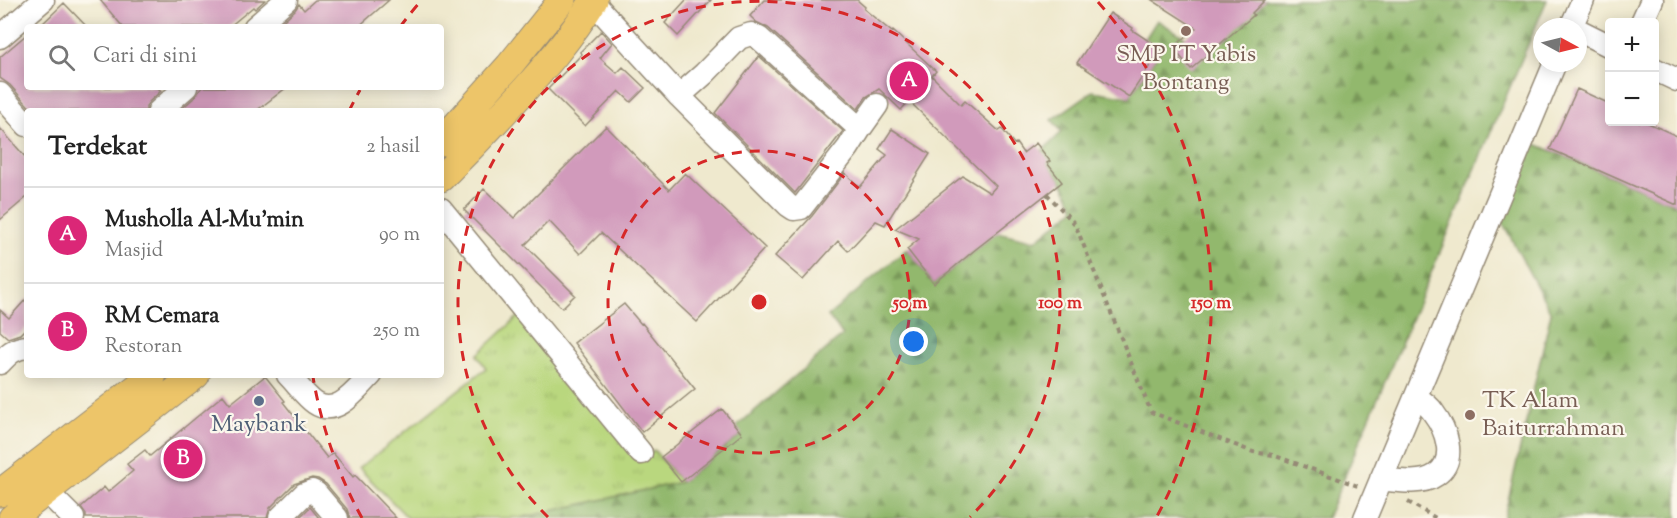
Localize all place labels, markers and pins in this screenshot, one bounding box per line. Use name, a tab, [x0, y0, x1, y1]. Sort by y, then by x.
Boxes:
marker: SMP IT Yabis Bontang	[1179, 24, 1193, 38]
place label: SMP IT Yabis Bontang	[1116, 38, 1256, 100]
pin: A	[890, 58, 928, 104]
centre of rings	[749, 292, 769, 312]
place label: TK Alam Baiturrahman	[1482, 384, 1625, 446]
marker: Maybank	[252, 394, 266, 408]
place label: Maybank	[211, 408, 307, 442]
marker: TK Alam Baiturrahman	[1463, 408, 1477, 422]
pin: B	[164, 436, 202, 482]

